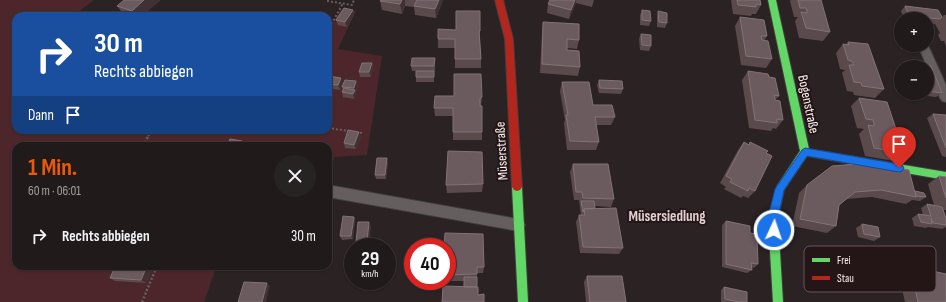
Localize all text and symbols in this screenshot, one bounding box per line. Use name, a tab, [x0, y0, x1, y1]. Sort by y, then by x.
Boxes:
map controls	[894, 12, 934, 100]
button: +	[894, 12, 934, 52]
text: 30 m	[94, 27, 143, 60]
icon: right	[28, 28, 80, 80]
button: −	[894, 60, 934, 100]
text: Rechts abbiegen	[94, 61, 194, 82]
street label: Bogenstraße	[794, 73, 823, 135]
icon: arrive	[62, 104, 84, 126]
text: Dann	[28, 106, 54, 125]
street label: Müserstraße	[491, 121, 512, 181]
pin	[882, 127, 916, 168]
icon: arrive	[888, 133, 910, 155]
text: 1 Min.	[28, 153, 77, 182]
button: close	[274, 155, 316, 197]
text: 60 m · 06:01	[28, 183, 81, 199]
district label: Müsersiedlung	[628, 207, 706, 226]
position arrow	[753, 209, 795, 251]
icon: right	[28, 225, 50, 247]
text: Rechts abbiegen	[62, 227, 150, 246]
text: 30 m	[291, 227, 316, 246]
speed limit sign: 40	[404, 238, 456, 290]
legend	[804, 246, 936, 292]
text: 29	[361, 247, 379, 271]
text: Frei	[837, 254, 851, 267]
text: km/h	[361, 268, 379, 280]
text: Stau	[837, 272, 854, 285]

